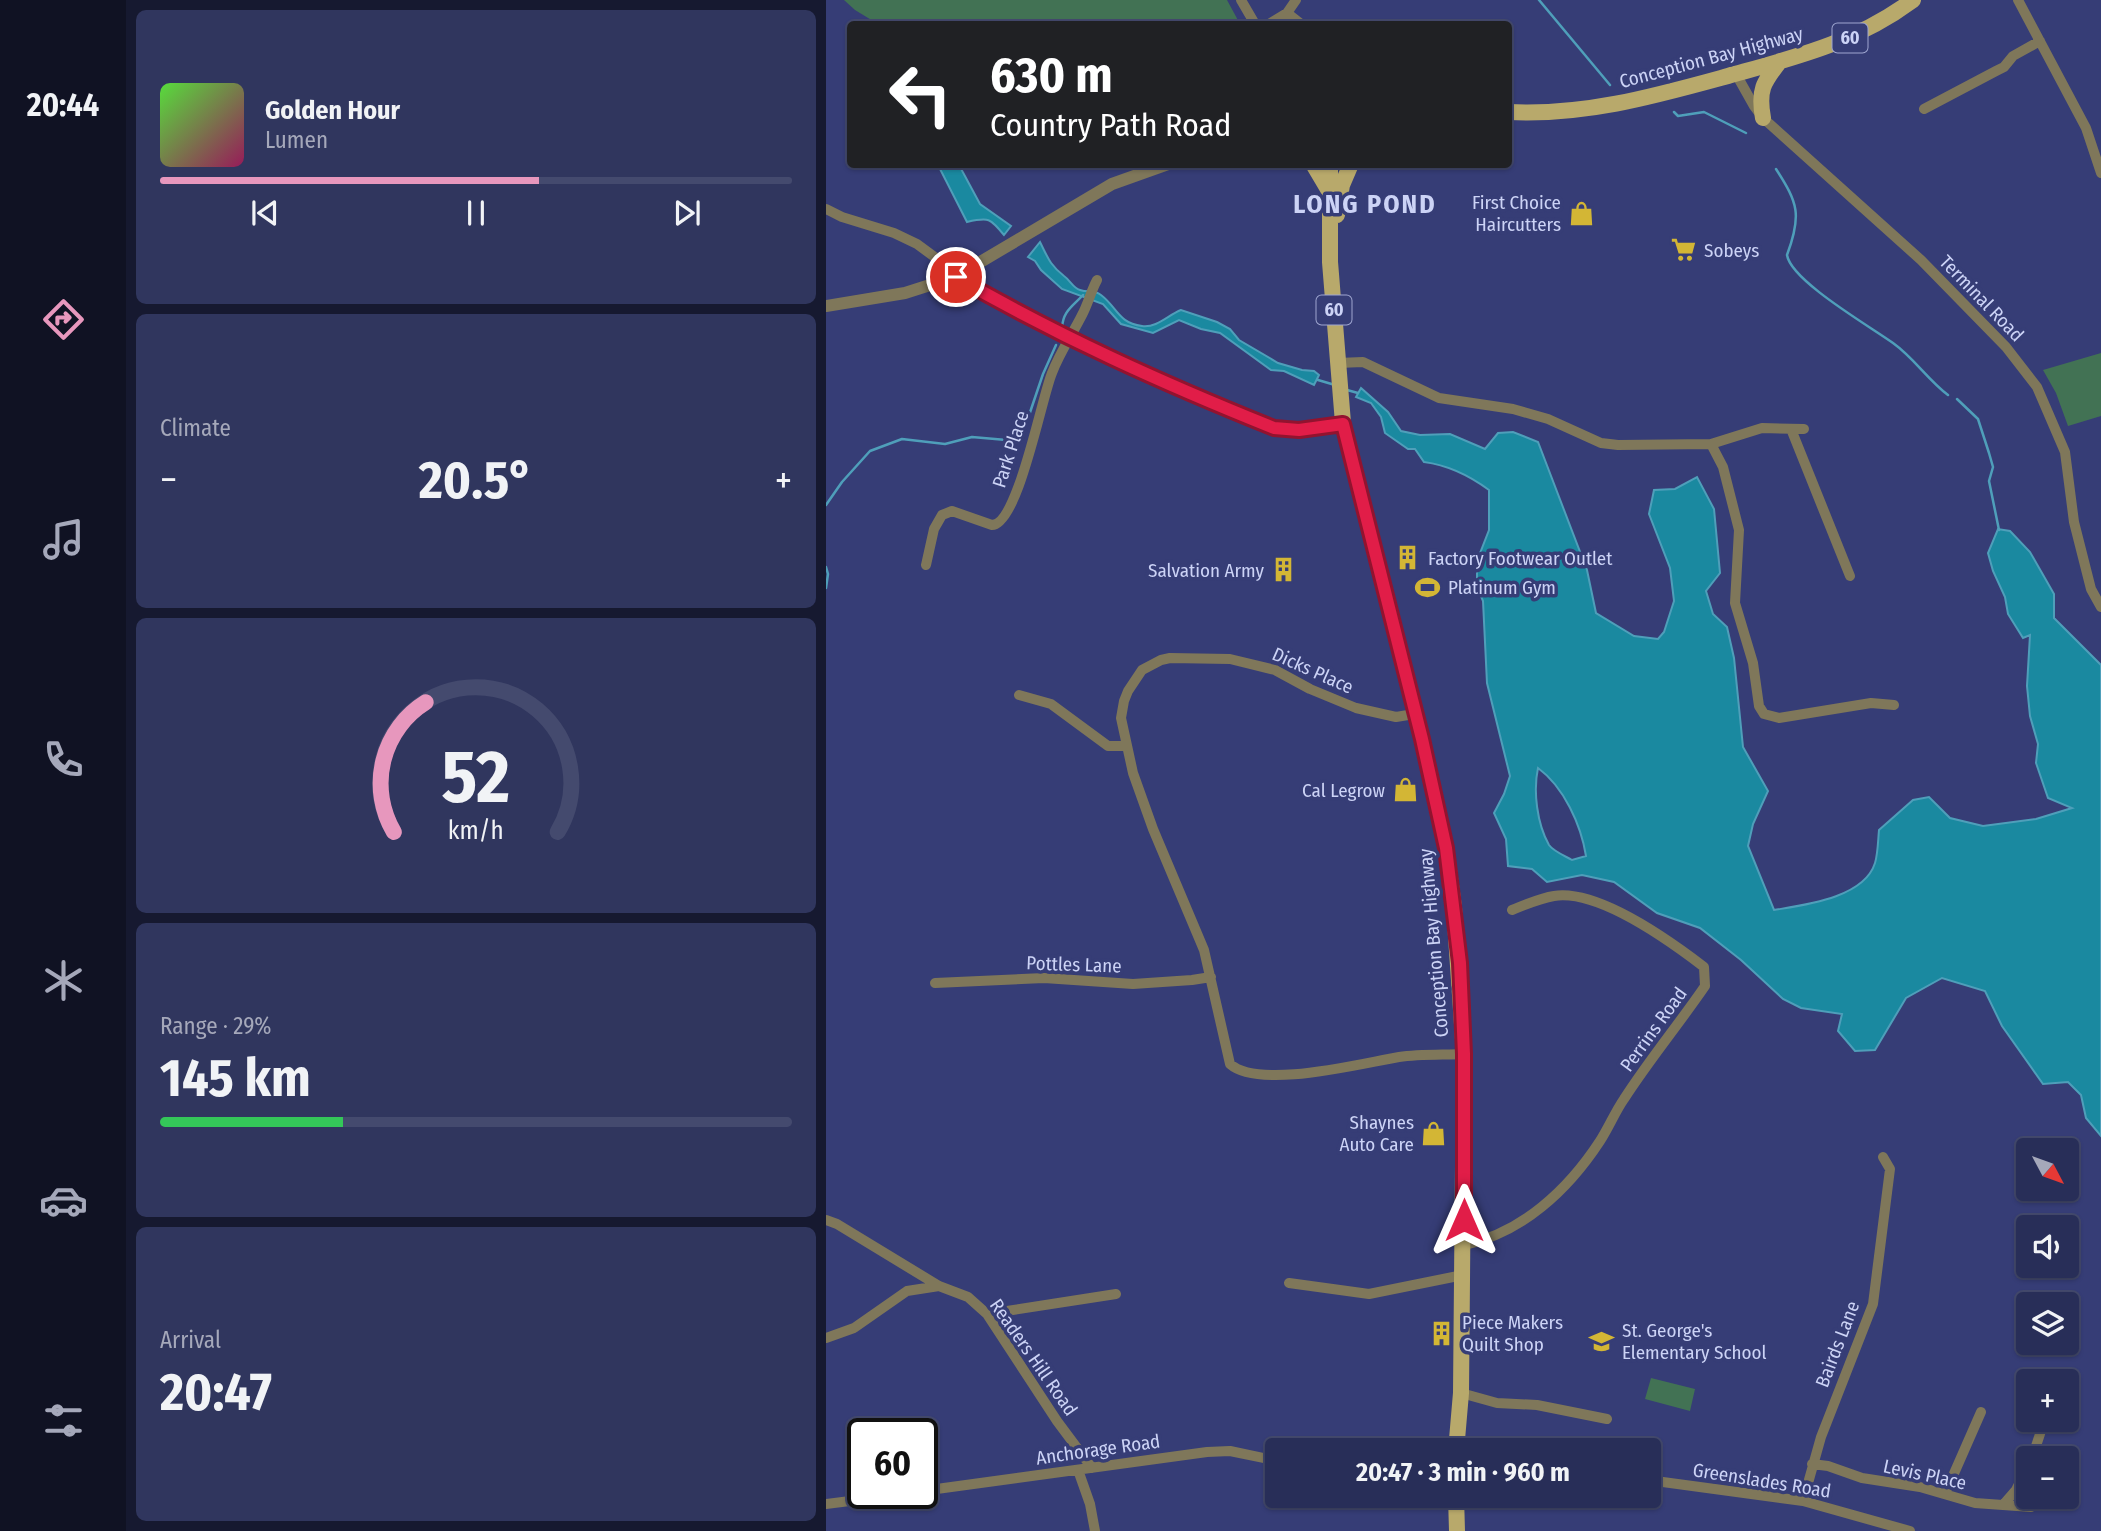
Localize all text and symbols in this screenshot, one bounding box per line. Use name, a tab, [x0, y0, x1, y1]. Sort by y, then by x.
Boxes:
street label: Conception Bay Highway	[1617, 22, 1806, 93]
road number: 60	[1832, 24, 1868, 52]
text: 630 m	[990, 46, 1113, 105]
icon: left	[875, 49, 966, 140]
text: 20:44	[27, 86, 99, 124]
text: Golden Hour	[265, 95, 400, 126]
text: Country Path Road	[990, 106, 1231, 144]
text: Lumen	[265, 126, 328, 154]
district label: LONG POND	[1293, 189, 1437, 220]
place label: First Choice Haircutters	[1472, 191, 1561, 236]
icon: previous	[246, 194, 284, 232]
icon: pause	[457, 194, 495, 232]
icon: next	[668, 194, 706, 232]
shop icon: First Choice Haircutters	[1567, 199, 1595, 227]
supermarket icon: Sobeys	[1670, 236, 1698, 264]
place label: Sobeys	[1704, 239, 1759, 262]
pin	[926, 247, 986, 307]
street label: Terminal Road	[1935, 250, 2029, 346]
icon: arrive	[937, 258, 975, 296]
icon: directions	[39, 295, 88, 344]
road number: 60	[1316, 296, 1352, 324]
street label: Park Place	[987, 408, 1034, 490]
text: Climate	[160, 414, 231, 442]
text: 20.5°	[419, 449, 533, 512]
text: −	[160, 457, 177, 503]
text: +	[775, 457, 792, 503]
icon: music	[39, 515, 88, 564]
building icon: Factory Footwear Outlet	[1394, 544, 1422, 572]
place label: Factory Footwear Outlet	[1428, 547, 1613, 570]
building icon: Salvation Army	[1270, 556, 1298, 584]
place label: Salvation Army	[1148, 559, 1265, 582]
sports icon: Platinum Gym	[1414, 573, 1442, 601]
place label: Platinum Gym	[1448, 576, 1556, 599]
street label: Dicks Place	[1269, 642, 1357, 699]
text: 52	[442, 734, 510, 821]
icon: phone	[39, 735, 88, 784]
shop icon: Cal Legrow	[1391, 776, 1419, 804]
place label: Cal Legrow	[1302, 779, 1386, 802]
text: km/h	[448, 815, 504, 845]
street label: Conception Bay Highway	[1414, 847, 1453, 1038]
street label: Pottles Lane	[1026, 951, 1122, 978]
icon: climate	[39, 956, 88, 1005]
street label: Perrins Road	[1615, 983, 1692, 1076]
text: Range · 29%	[160, 1012, 272, 1040]
text: 145 km	[160, 1047, 311, 1110]
place label: Shaynes Auto Care	[1339, 1111, 1414, 1156]
shop icon: Shaynes Auto Care	[1420, 1119, 1448, 1147]
north arrow	[2016, 1138, 2079, 1200]
map controls	[2016, 1138, 2079, 1509]
icon: car	[39, 1176, 88, 1225]
position arrow	[1427, 1183, 1501, 1257]
button: sound	[2016, 1215, 2079, 1278]
button: layers	[2016, 1292, 2079, 1355]
street label: Readers Hill Road	[985, 1294, 1082, 1420]
street label: Bairds Lane	[1811, 1298, 1864, 1390]
place label: Piece Makers Quilt Shop	[1462, 1311, 1563, 1356]
building icon: Piece Makers Quilt Shop	[1428, 1319, 1456, 1347]
place label: St. George's Elementary School	[1622, 1319, 1767, 1364]
text: Arrival	[160, 1326, 221, 1354]
school or university icon: St. George's Elementary School	[1588, 1327, 1616, 1355]
text: 20:47	[160, 1361, 272, 1424]
button: +	[2016, 1369, 2079, 1432]
icon: filters	[39, 1396, 88, 1445]
speed limit sign: 60	[847, 1418, 938, 1509]
street label: Anchorage Road	[1034, 1429, 1162, 1470]
button: −	[2016, 1446, 2079, 1509]
street label: Levis Place	[1881, 1454, 1968, 1494]
text: 20:47 · 3 min · 960 m	[1356, 1457, 1570, 1488]
street label: Greenslades Road	[1691, 1458, 1833, 1503]

